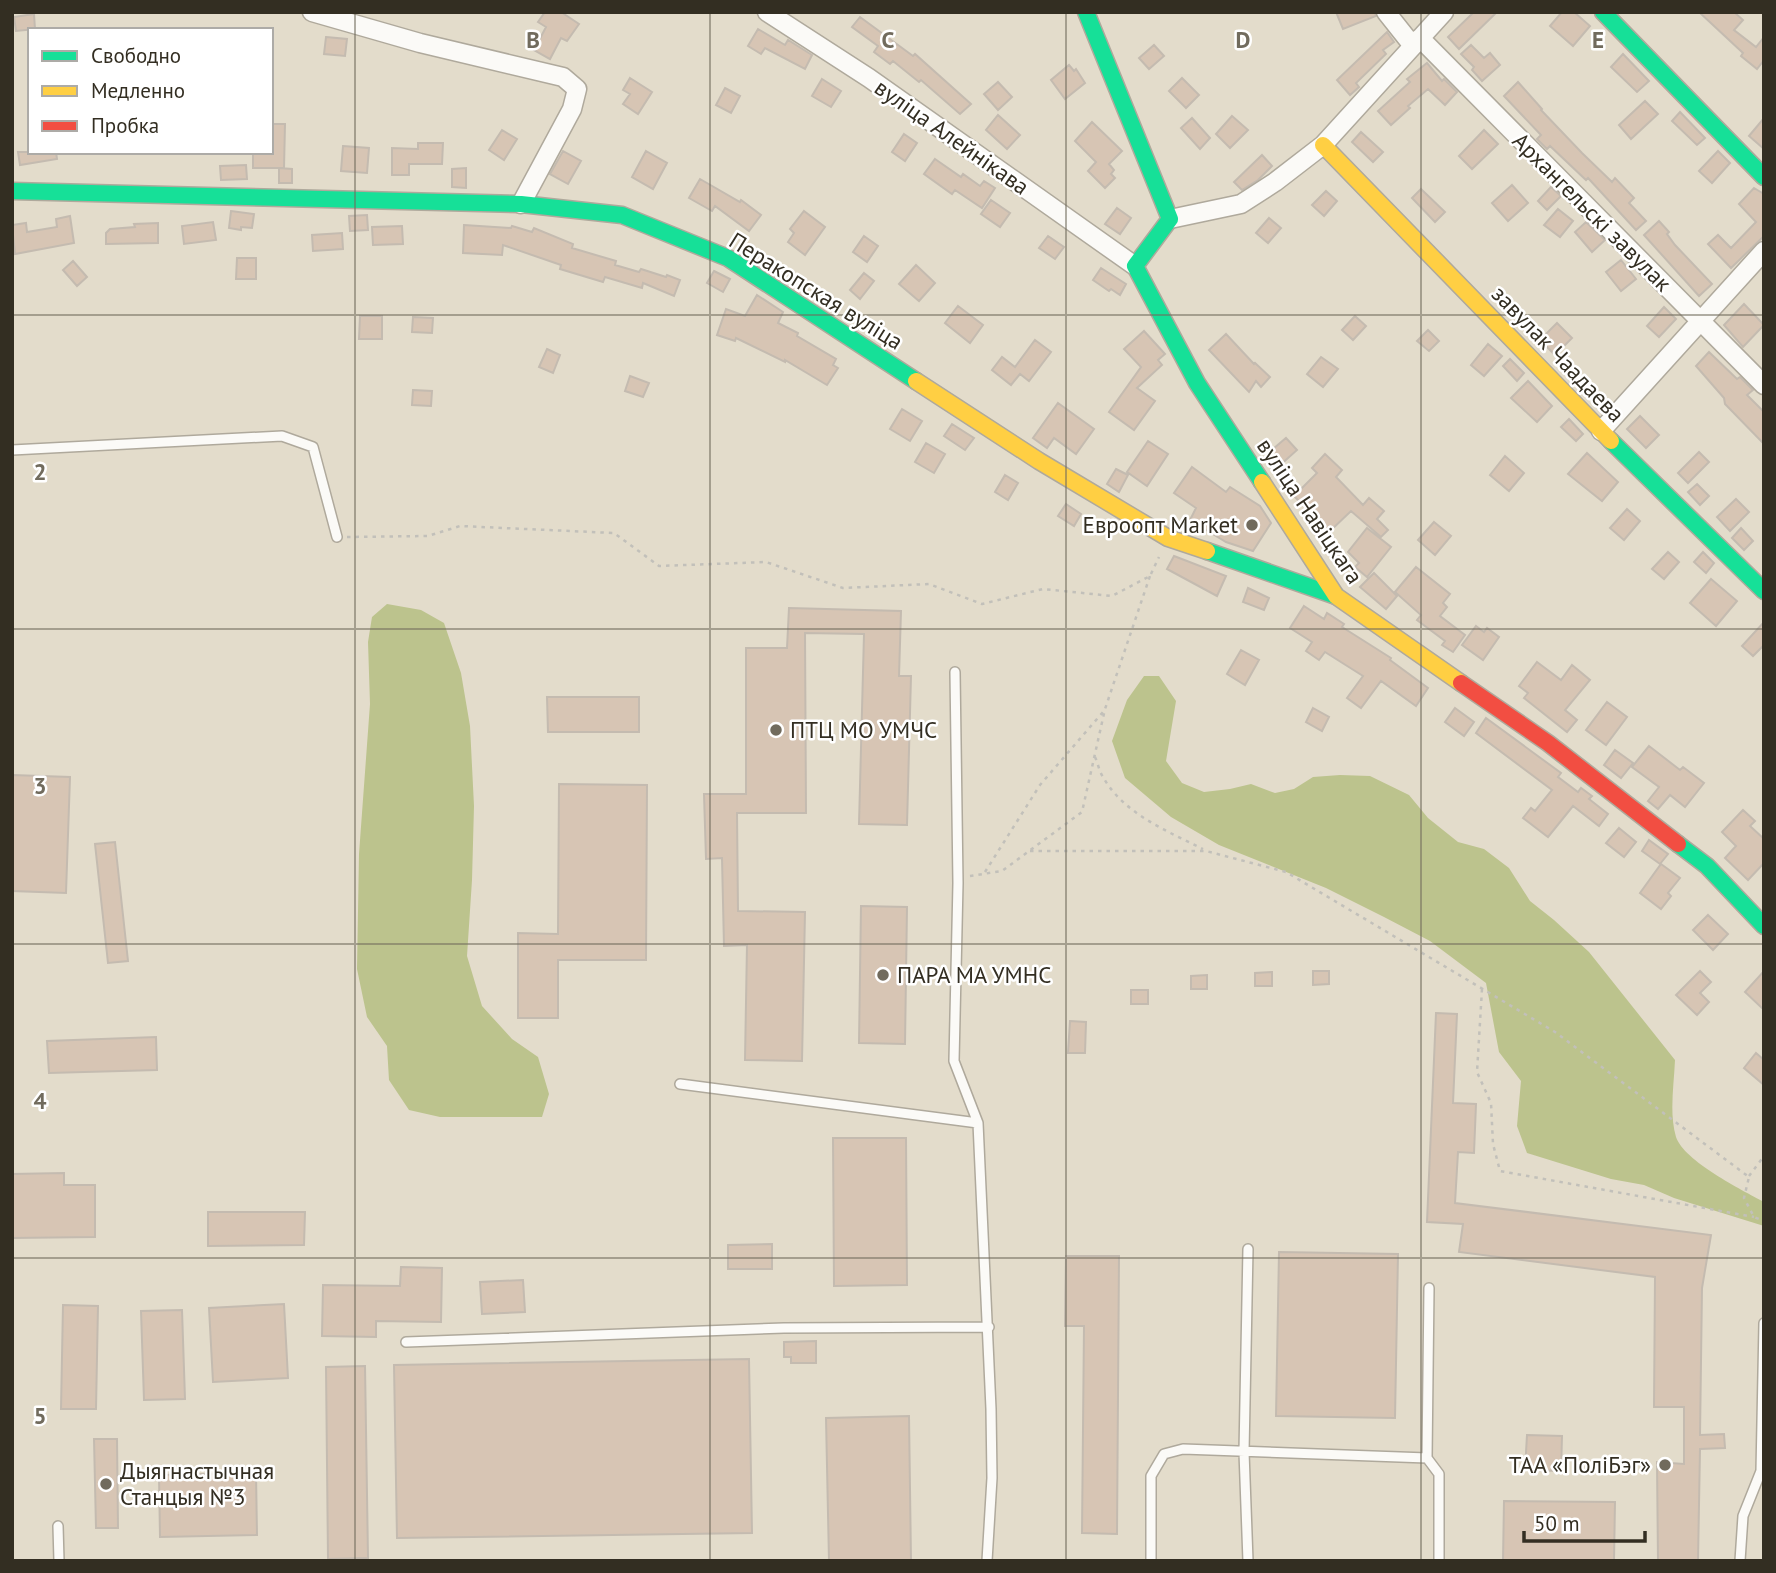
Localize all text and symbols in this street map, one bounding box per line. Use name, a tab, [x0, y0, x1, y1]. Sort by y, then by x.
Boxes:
text: B	[526, 25, 540, 54]
text: C	[882, 25, 895, 54]
text: D	[1236, 25, 1250, 54]
text: E	[1592, 25, 1604, 54]
legend	[28, 28, 273, 154]
text: Свободно	[91, 42, 181, 69]
street label: вуліца Алейнікава	[869, 73, 1035, 201]
text: Медленно	[91, 77, 185, 104]
text: Пробка	[91, 112, 159, 139]
street label: Архангельскі завулак	[1507, 126, 1678, 297]
street label: Перакопская вуліца	[724, 225, 909, 356]
street label: завулак Чаадаева	[1486, 279, 1631, 428]
street label: вуліца Навіцкага	[1251, 432, 1370, 589]
text: 2	[33, 457, 47, 486]
place label: Евроопт Market	[1083, 510, 1238, 539]
marker: Евроопт Market	[1244, 517, 1260, 533]
place label: ПТЦ МО УМЧС	[790, 715, 937, 744]
marker: ПТЦ МО УМЧС	[768, 722, 784, 738]
text: 3	[33, 771, 47, 800]
place label: ПАРА МА УМНС	[897, 960, 1051, 989]
marker: ПАРА МА УМНС	[875, 967, 891, 983]
text: 4	[33, 1086, 47, 1115]
text: 5	[33, 1401, 47, 1430]
place label: ТАА «ПоліБэг»	[1509, 1450, 1651, 1479]
place label: Дыягнастычная Станцыя №3	[120, 1456, 274, 1511]
marker: ТАА «ПоліБэг»	[1657, 1457, 1673, 1473]
marker: Дыягнастычная Станцыя №3	[98, 1476, 114, 1492]
scale bar	[1524, 1500, 1645, 1544]
text: 50 m	[1534, 1510, 1580, 1537]

